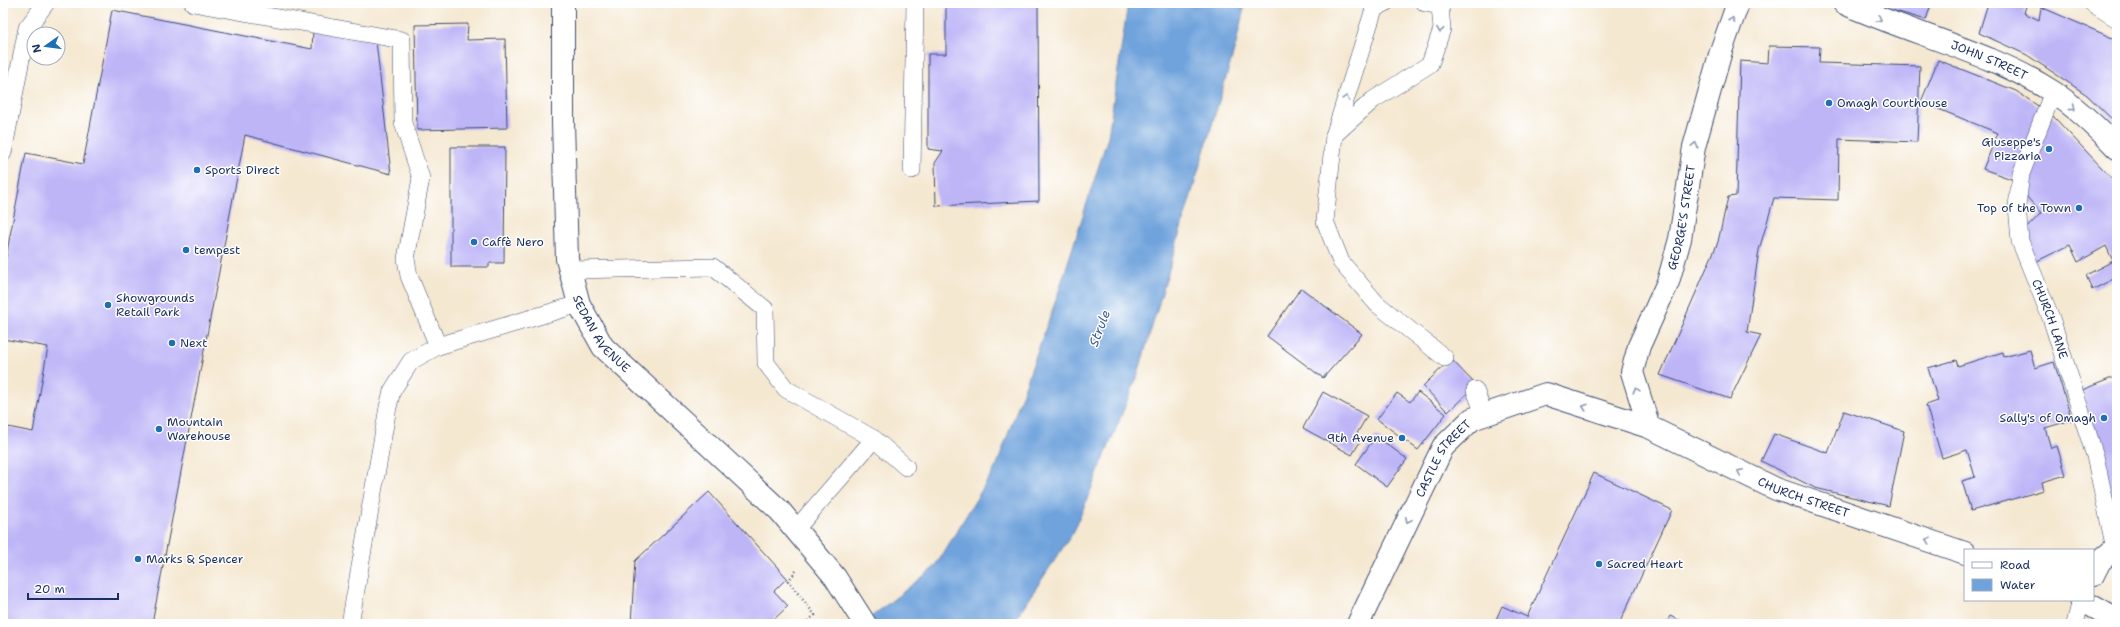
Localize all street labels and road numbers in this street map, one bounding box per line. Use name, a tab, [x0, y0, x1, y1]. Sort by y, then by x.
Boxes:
street label: JOHN STREET	[1949, 37, 2031, 84]
street label: GEORGE'S STREET	[1664, 163, 1699, 272]
street label: CHURCH LANE	[2028, 277, 2072, 361]
street label: SEDAN AVENUE	[569, 293, 634, 376]
street label: CASTLE STREET	[1412, 416, 1475, 500]
street label: CHURCH STREET	[1755, 473, 1852, 521]

